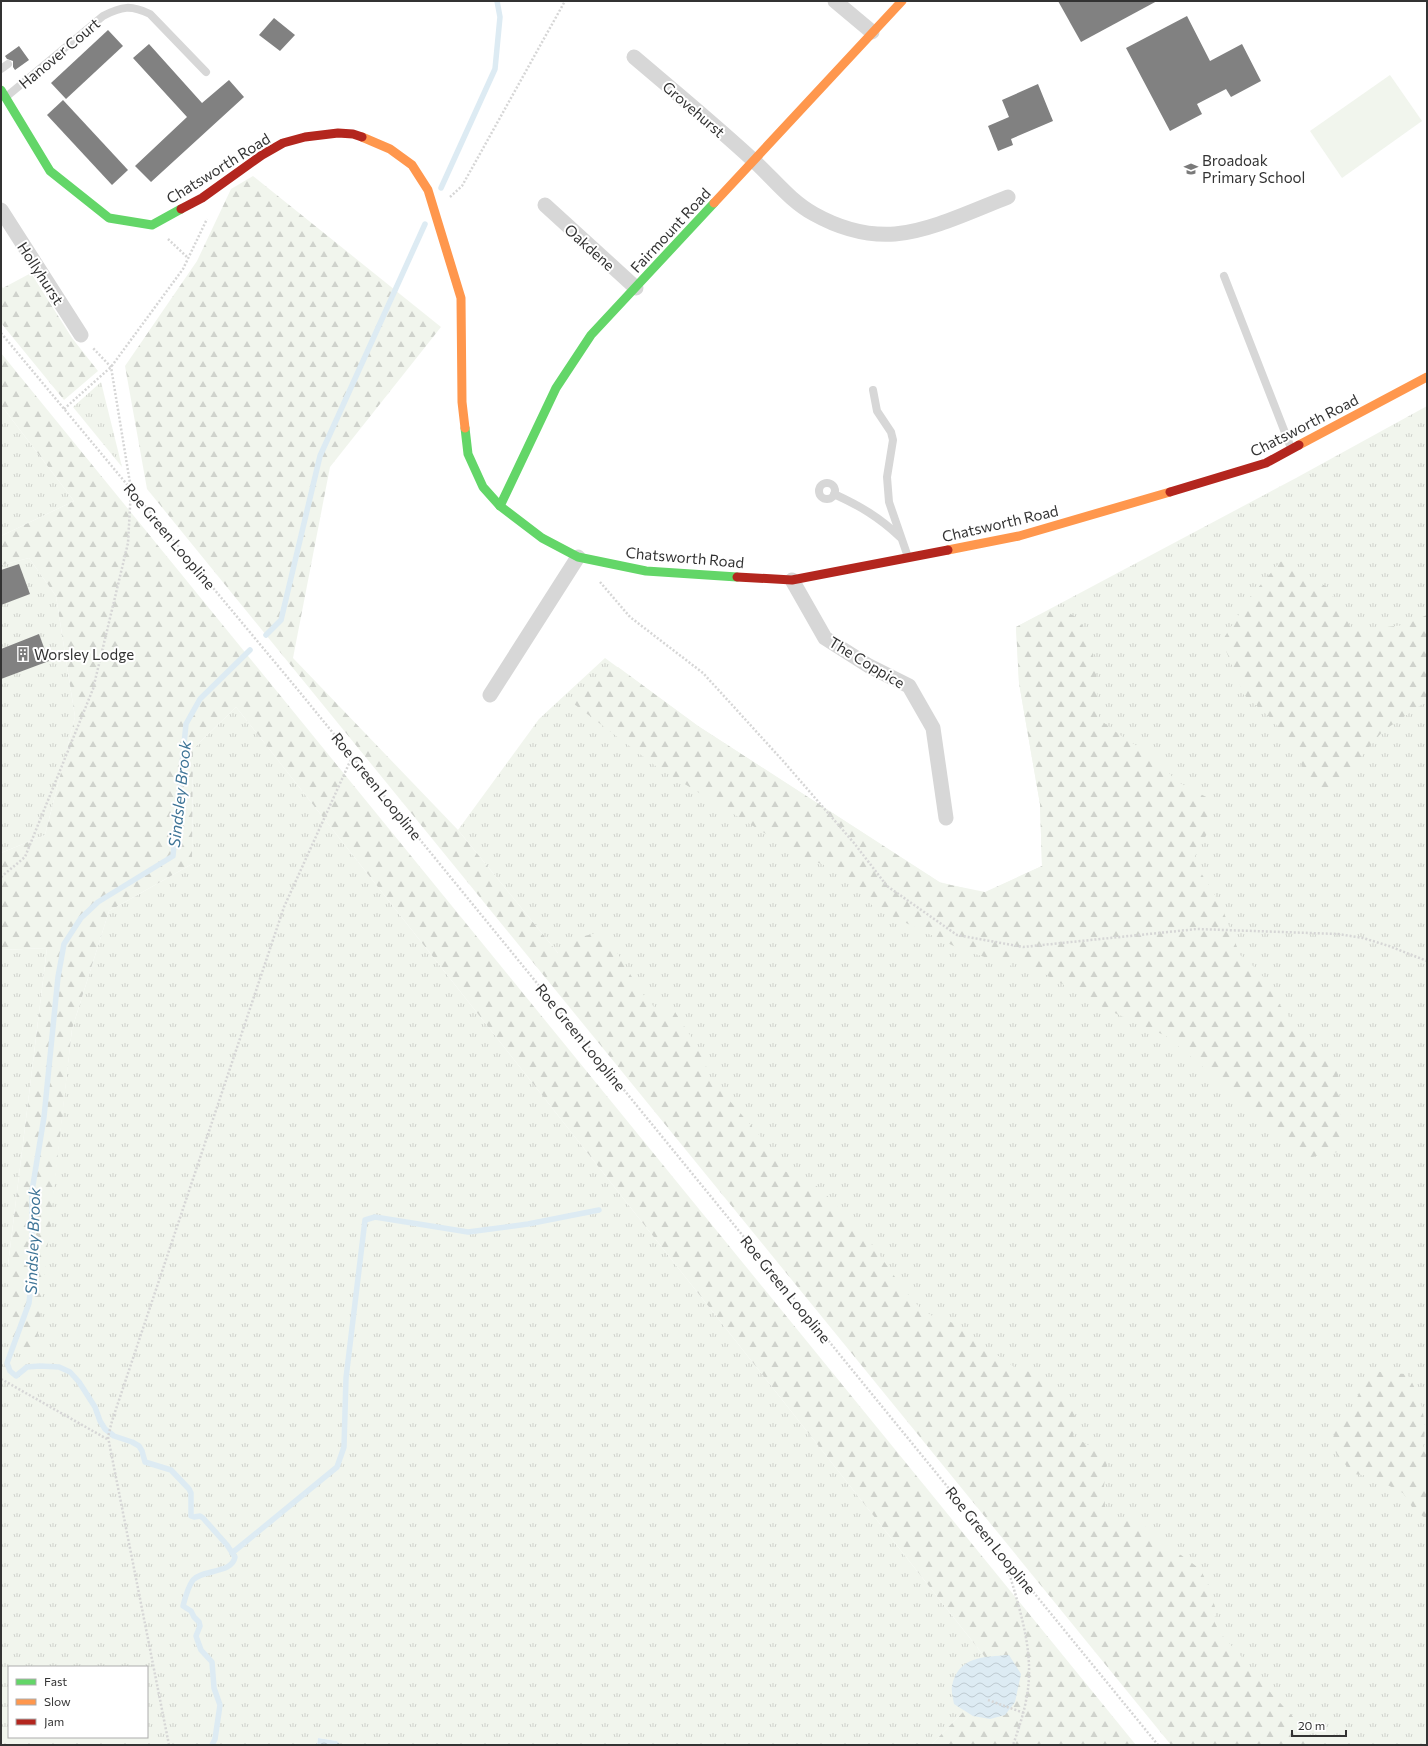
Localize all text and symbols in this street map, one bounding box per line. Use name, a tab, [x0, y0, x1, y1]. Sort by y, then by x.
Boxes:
street label: Hanover Court	[15, 14, 103, 92]
street label: Grovehurst	[659, 77, 729, 141]
street label: Chatsworth Road	[163, 129, 273, 207]
place label: Broadoak Primary School	[1202, 151, 1305, 186]
school or university icon: Broadoak Primary School	[1183, 161, 1199, 177]
street label: Fairmount Road	[626, 184, 714, 276]
street label: Oakdene	[561, 220, 619, 274]
street label: Hollyhurst	[14, 238, 68, 308]
street label: Chatsworth Road	[1247, 390, 1361, 460]
street label: Roe Green Loopline	[120, 479, 220, 593]
street label: Chatsworth Road	[940, 501, 1060, 545]
street label: Chatsworth Road	[625, 543, 745, 571]
street label: The Coppice	[826, 632, 908, 692]
place label: Worsley Lodge	[34, 645, 134, 663]
building icon: Worsley Lodge	[15, 646, 31, 662]
street label: Roe Green Loopline	[328, 729, 426, 843]
water label: Sindsley Brook	[164, 739, 194, 848]
street label: Roe Green Loopline	[532, 980, 630, 1094]
water label: Sindsley Brook	[21, 1187, 43, 1295]
street label: Roe Green Loopline	[737, 1232, 835, 1346]
street label: Roe Green Loopline	[942, 1483, 1040, 1597]
legend	[8, 1666, 148, 1738]
text: Fast	[44, 1674, 67, 1688]
text: Slow	[44, 1694, 71, 1708]
scale bar	[1292, 1712, 1346, 1738]
text: Jam	[44, 1714, 64, 1729]
text: 20 m	[1298, 1718, 1325, 1732]

